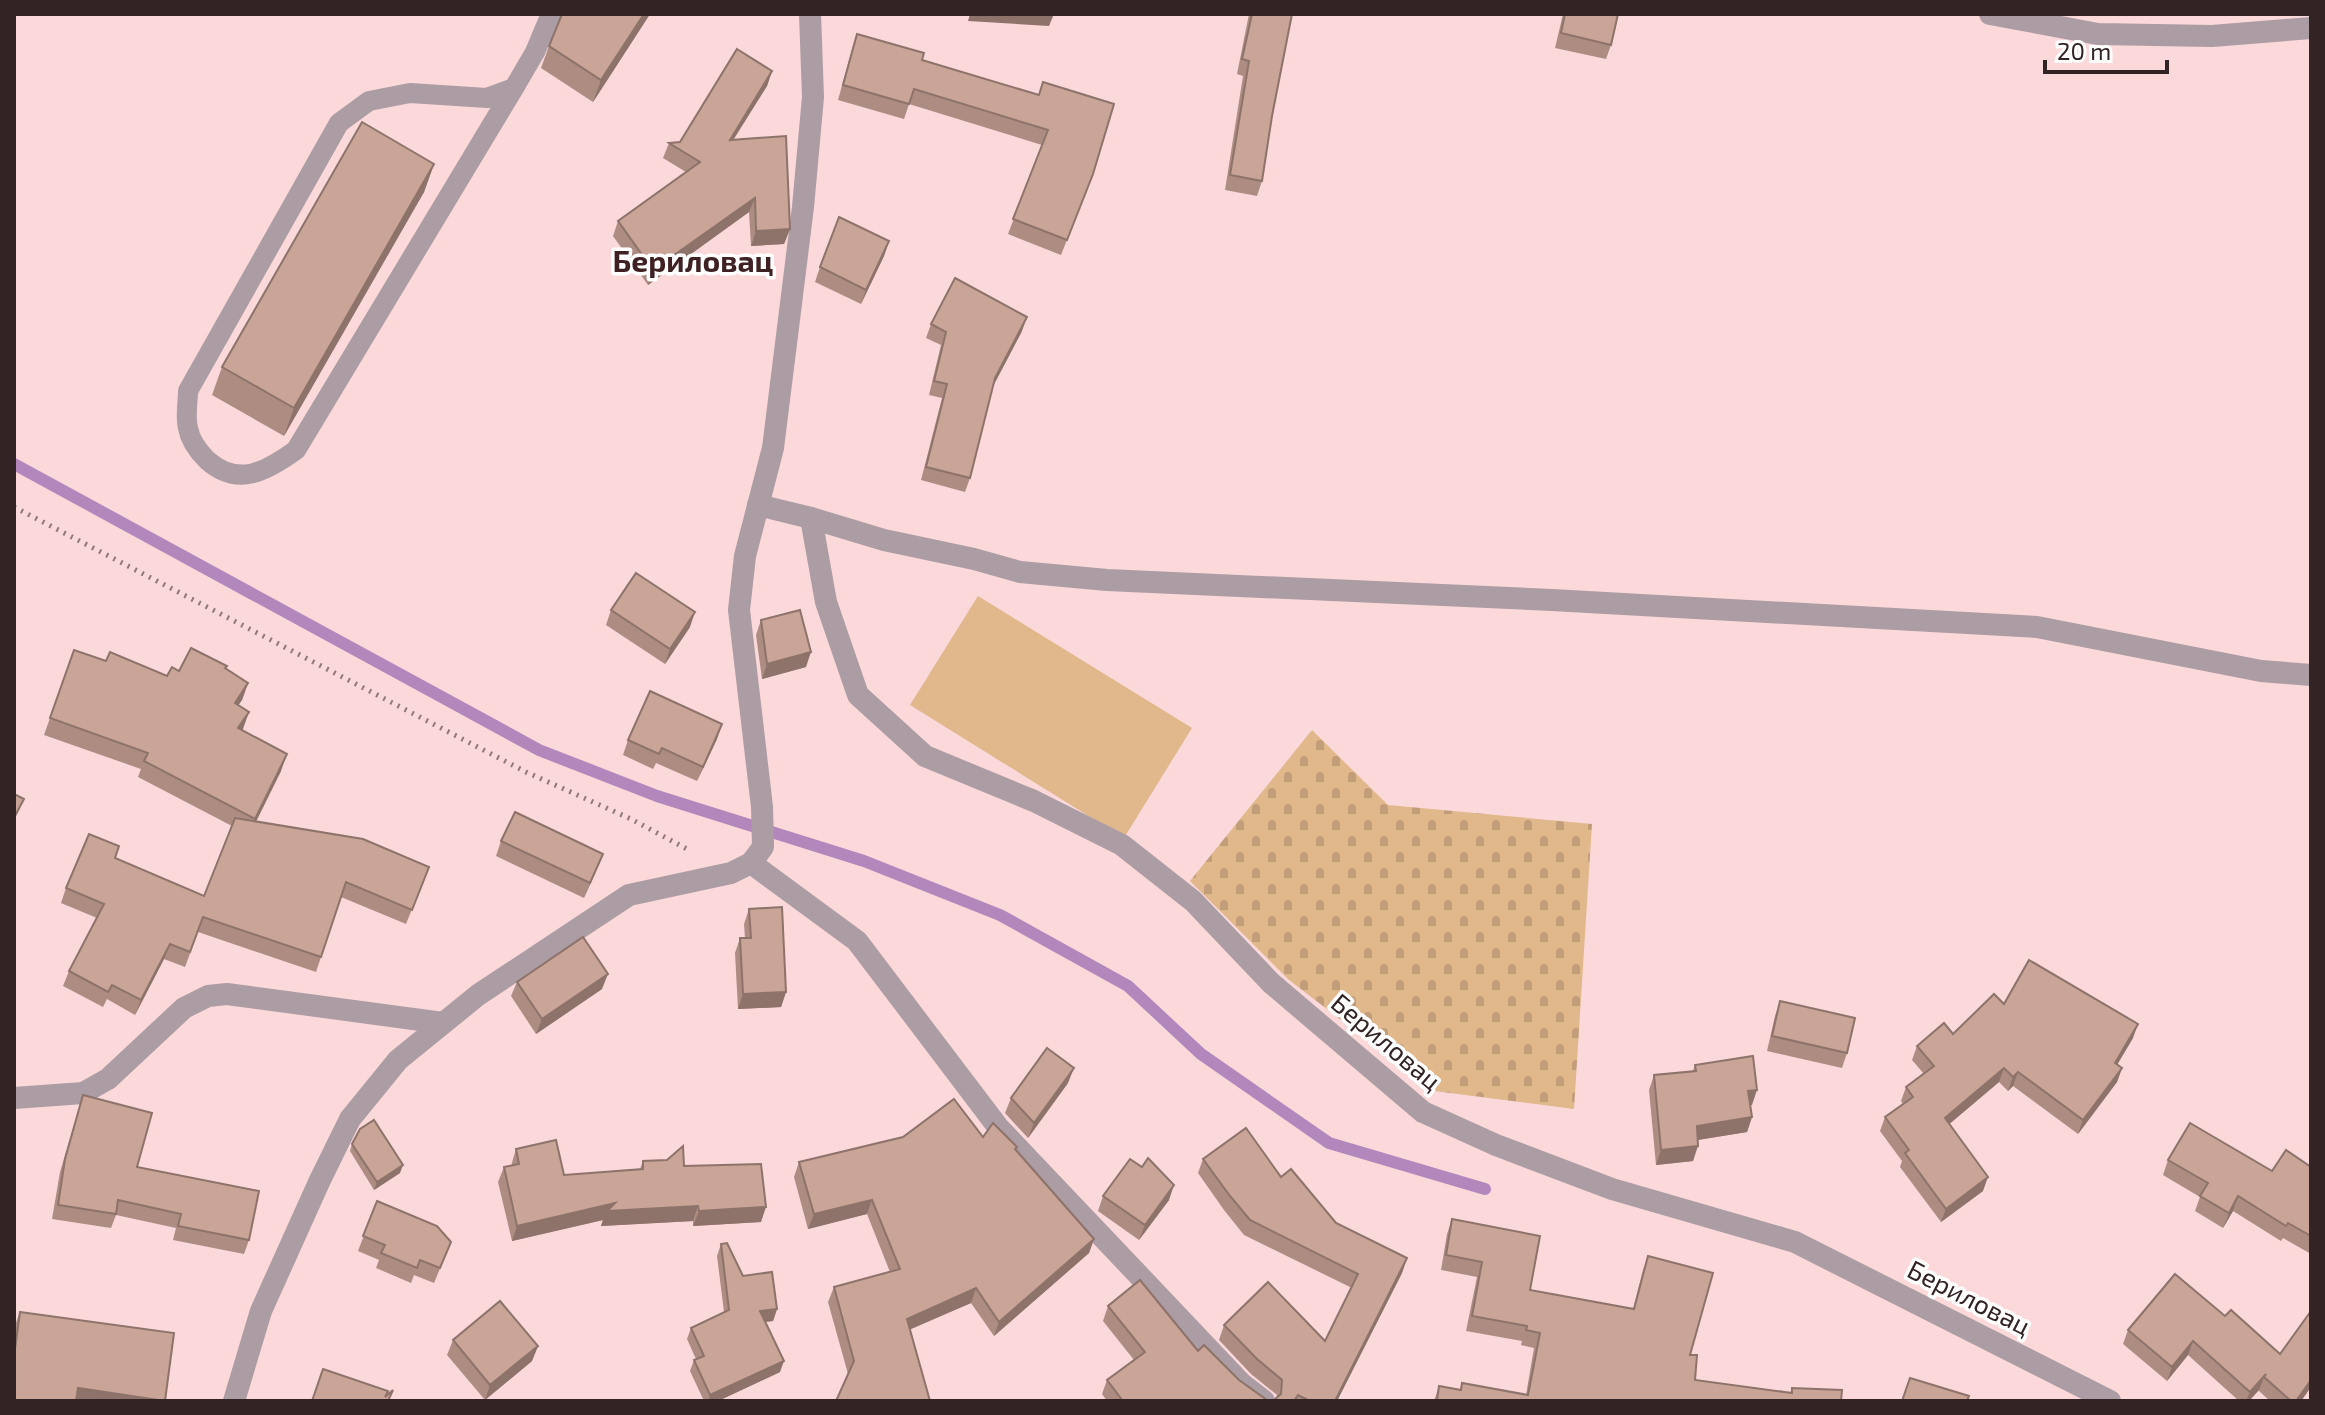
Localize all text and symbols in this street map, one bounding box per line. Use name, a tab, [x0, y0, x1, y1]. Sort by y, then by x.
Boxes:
scale bar	[2045, 24, 2167, 74]
text: 20 m	[2057, 36, 2111, 65]
district label: Бериловац	[613, 242, 774, 278]
street label: Бериловац	[1326, 986, 1448, 1096]
street label: Бериловац	[1903, 1253, 2036, 1341]

